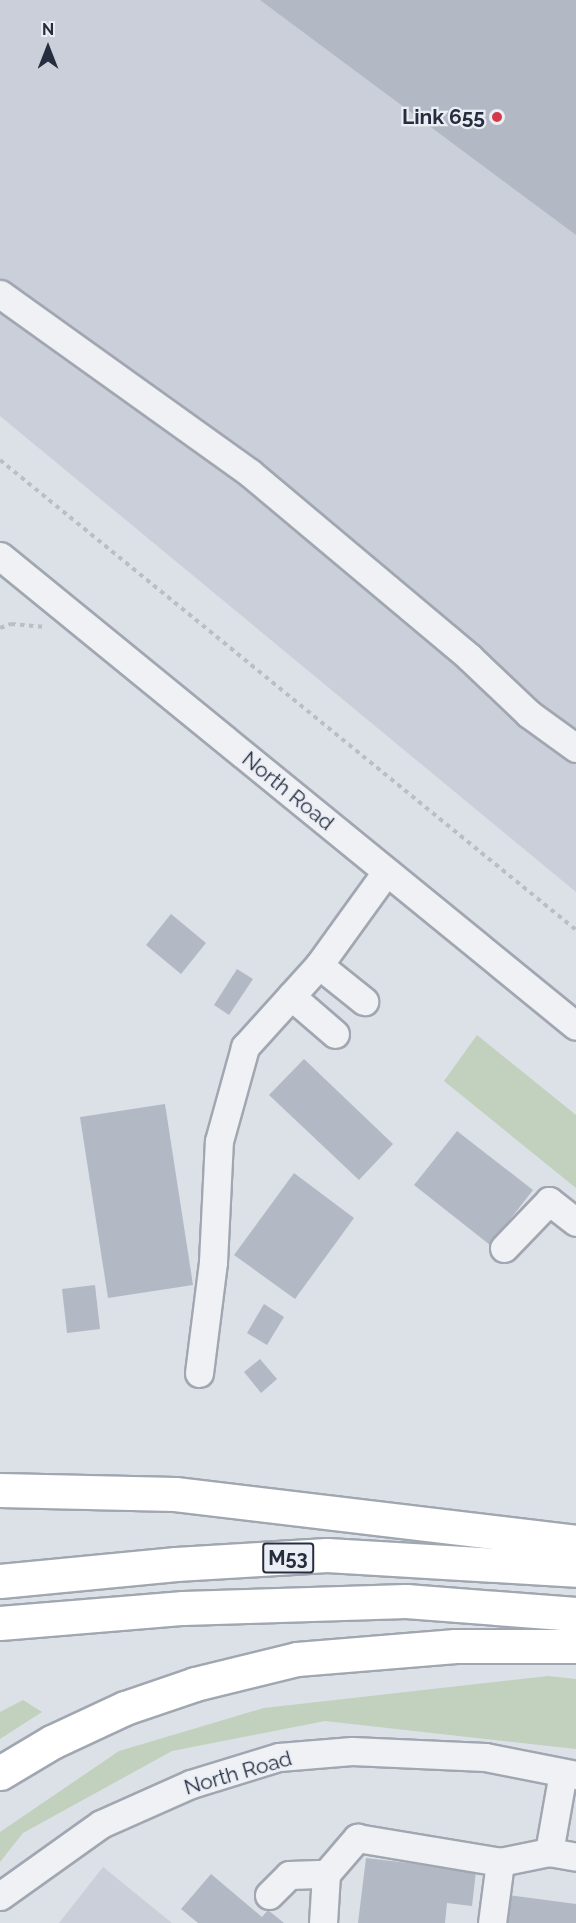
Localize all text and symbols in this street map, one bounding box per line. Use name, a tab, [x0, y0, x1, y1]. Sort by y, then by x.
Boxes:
north arrow	[18, 18, 78, 78]
text: N	[42, 20, 54, 39]
place label: Link 655	[402, 104, 485, 130]
marker: Link 655	[490, 110, 504, 124]
street label: North Road	[237, 746, 339, 836]
road number: M53	[261, 1541, 315, 1575]
street label: North Road	[181, 1746, 295, 1800]

